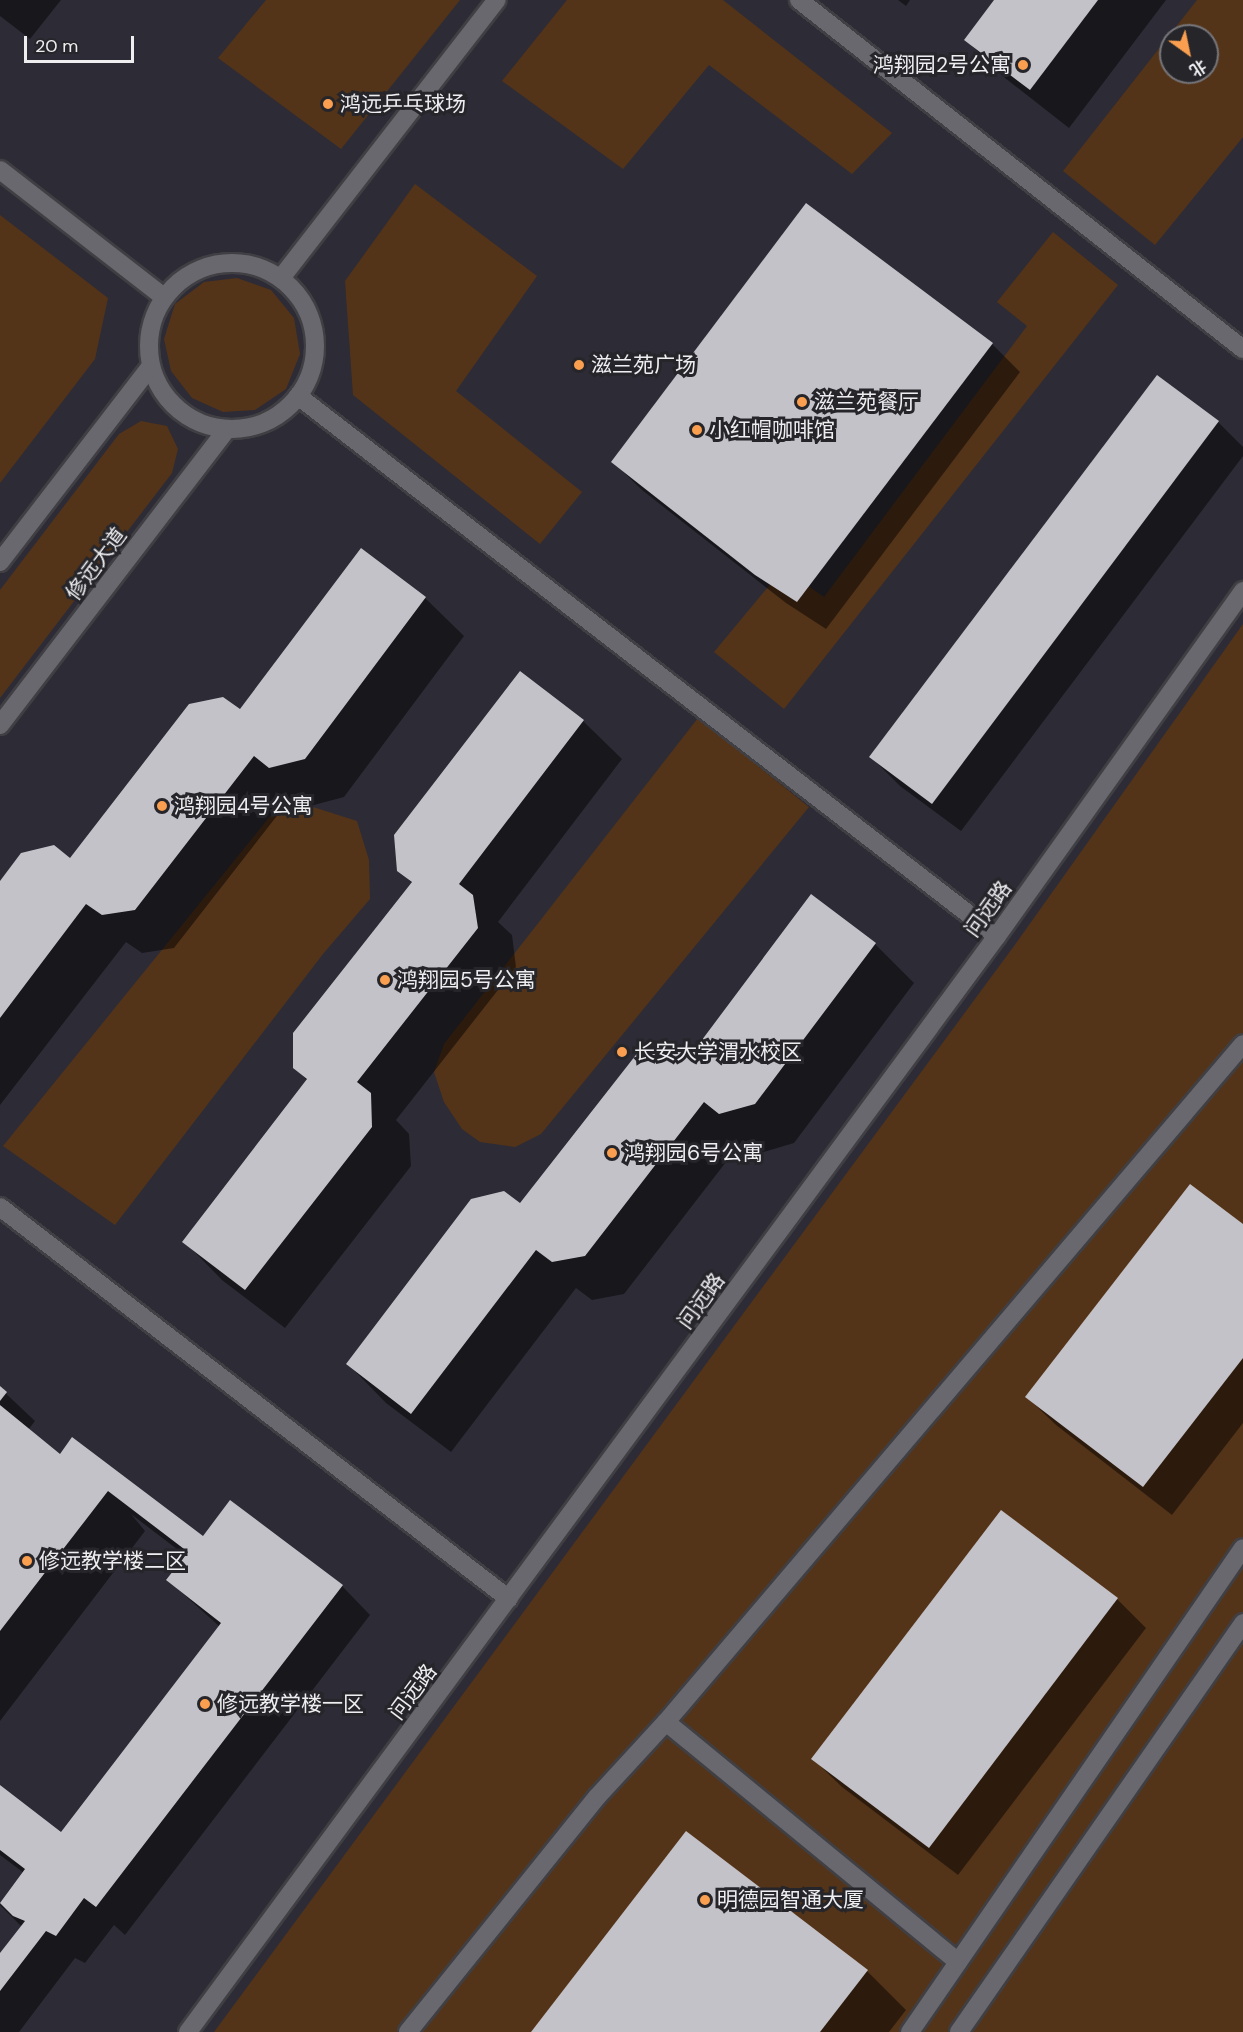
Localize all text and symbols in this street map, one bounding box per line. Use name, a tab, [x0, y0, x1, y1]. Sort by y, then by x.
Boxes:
scale bar	[27, 24, 136, 62]
north arrow	[1159, 24, 1219, 84]
text: 20 m	[35, 34, 78, 58]
place label: 鸿翔园2号公寓	[873, 52, 1011, 78]
text: 北	[1186, 55, 1210, 81]
marker: 鸿翔园2号公寓	[1016, 58, 1030, 72]
place label: 鸿远乒乓球场	[340, 91, 466, 117]
marker: 鸿远乒乓球场	[321, 97, 335, 111]
place label: 滋兰苑广场	[591, 352, 696, 378]
marker: 滋兰苑广场	[572, 358, 586, 372]
place label: 滋兰苑餐厅	[814, 389, 919, 415]
marker: 滋兰苑餐厅	[795, 395, 809, 409]
place label: 小红帽咖啡馆	[709, 417, 835, 443]
marker: 小红帽咖啡馆	[690, 423, 704, 437]
street label: 修远大道	[61, 523, 131, 605]
place label: 鸿翔园4号公寓	[174, 793, 313, 819]
marker: 鸿翔园4号公寓	[155, 799, 169, 813]
street label: 问远路	[959, 876, 1017, 942]
place label: 鸿翔园5号公寓	[397, 967, 536, 993]
marker: 鸿翔园5号公寓	[378, 973, 392, 987]
place label: 长安大学渭水校区	[634, 1039, 802, 1065]
marker: 长安大学渭水校区	[615, 1045, 629, 1059]
place label: 鸿翔园6号公寓	[624, 1140, 763, 1166]
marker: 鸿翔园6号公寓	[605, 1146, 619, 1160]
street label: 问远路	[672, 1268, 730, 1334]
place label: 修远教学楼二区	[39, 1548, 186, 1574]
marker: 修远教学楼二区	[20, 1554, 34, 1568]
street label: 问远路	[384, 1659, 442, 1725]
place label: 修远教学楼一区	[217, 1691, 364, 1717]
marker: 修远教学楼一区	[198, 1697, 212, 1711]
place label: 明德园智通大厦	[717, 1887, 864, 1913]
marker: 明德园智通大厦	[698, 1893, 712, 1907]

